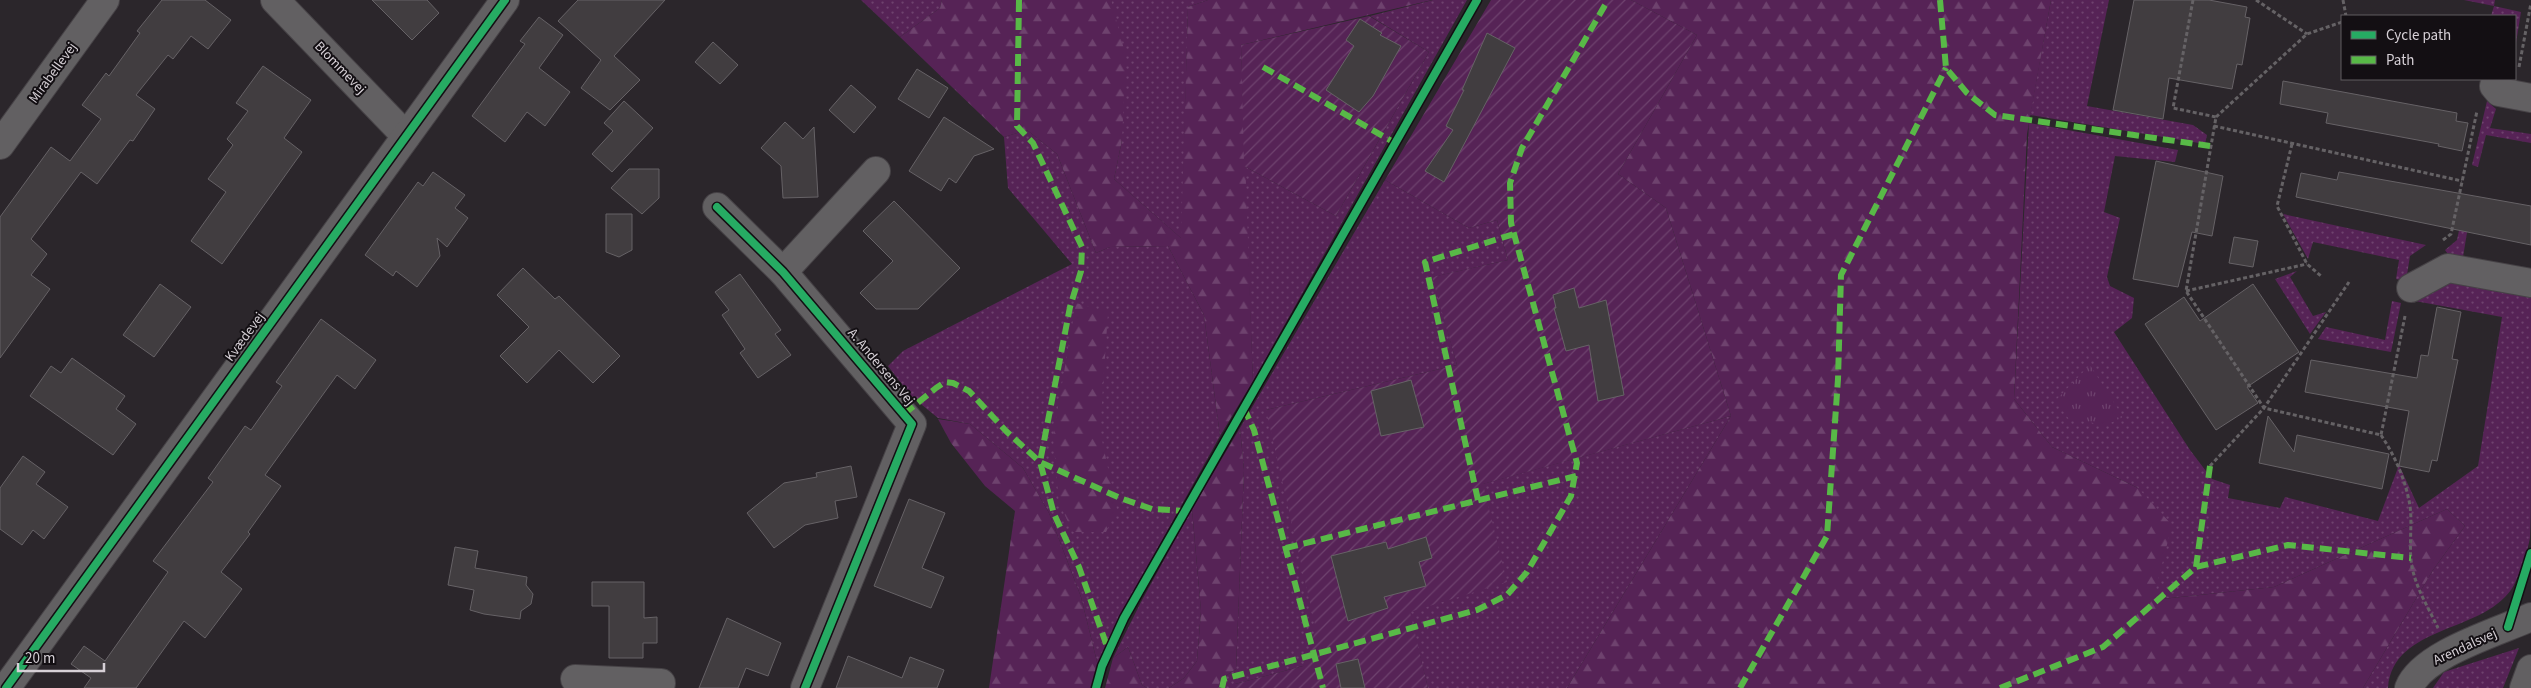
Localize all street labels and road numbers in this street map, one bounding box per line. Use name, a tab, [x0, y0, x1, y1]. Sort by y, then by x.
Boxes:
street label: Blommevej	[310, 37, 370, 99]
street label: Mirabellevej	[24, 38, 82, 108]
street label: Kvædevej	[220, 308, 270, 366]
street label: A. Andersens Vej	[843, 324, 919, 410]
street label: Arendalsvej	[2430, 624, 2500, 670]

